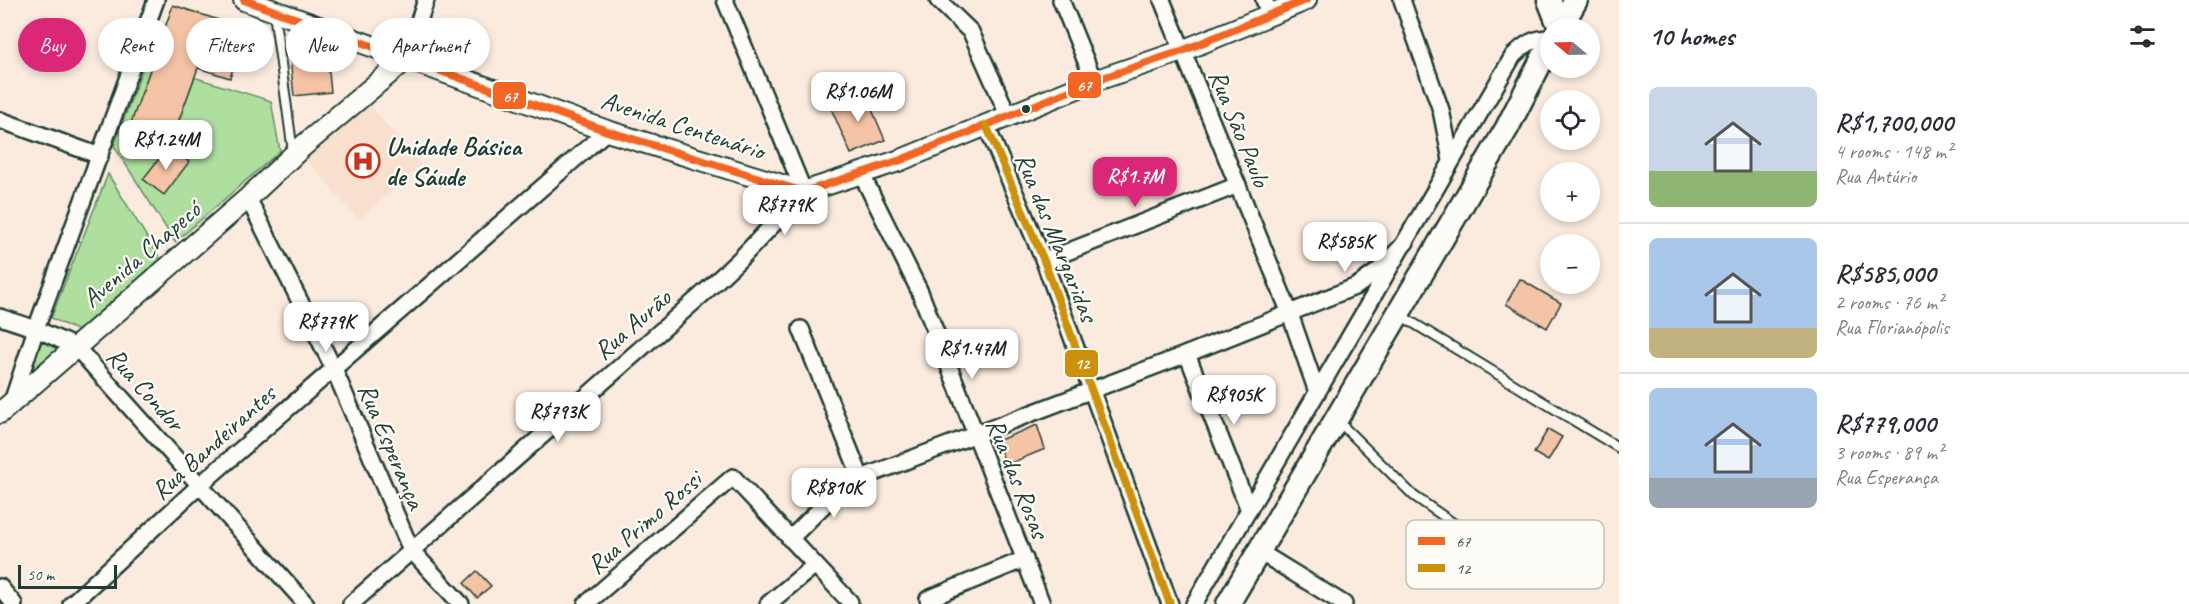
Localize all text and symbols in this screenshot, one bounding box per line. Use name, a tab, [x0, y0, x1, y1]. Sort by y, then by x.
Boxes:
chip: Buy	[18, 18, 86, 72]
chip: Rent	[98, 18, 174, 72]
chip: Filters	[186, 18, 274, 72]
chip: New	[286, 18, 358, 72]
chip: Apartment	[370, 18, 490, 72]
north arrow	[1540, 18, 1600, 78]
map controls	[1540, 18, 1600, 294]
text: 10 homes	[1649, 20, 1734, 53]
icon: filters	[2126, 20, 2159, 53]
street label: Rua São Paulo	[1201, 65, 1279, 193]
line badge: 67	[1067, 71, 1102, 99]
pin: R$1.06M	[803, 72, 913, 123]
text: 67	[1077, 76, 1093, 96]
text: R$1.06M	[825, 79, 891, 104]
line badge: 67	[492, 81, 527, 110]
street label: Avenida Centenário	[597, 84, 771, 168]
text: 67	[503, 87, 519, 107]
button: locate	[1540, 90, 1600, 150]
unlabelled marker	[1020, 103, 1032, 115]
text: R$1,700,000	[1835, 106, 1953, 139]
icon: home	[1697, 111, 1769, 183]
pin: R$1.24M	[111, 120, 221, 171]
text: R$1.24M	[133, 127, 199, 152]
place label: Unidade Básica de Sáude	[386, 130, 524, 193]
text: 4 rooms · 148 m²	[1835, 139, 1952, 164]
hospital icon: Unidade Básica de Sáude	[345, 143, 381, 179]
street label: Rua das Margaridas	[1008, 148, 1106, 328]
pin: R$1.7M	[1086, 157, 1184, 208]
button: +	[1540, 162, 1600, 222]
text: R$1.7M	[1107, 164, 1163, 189]
text: Rua Antúrio	[1835, 164, 1916, 189]
pin: R$779K	[736, 185, 834, 236]
street label: Avenida Chapecó	[75, 191, 210, 315]
text: R$779K	[757, 192, 813, 217]
pin: R$585K	[1296, 222, 1394, 273]
text: R$585K	[1317, 229, 1373, 254]
button: −	[1540, 234, 1600, 294]
text: R$585,000	[1835, 257, 1935, 290]
icon: home	[1697, 262, 1769, 334]
street label: Rua Aurão	[587, 281, 679, 367]
text: 2 rooms · 76 m²	[1835, 290, 1943, 315]
pin: R$779K	[277, 302, 375, 353]
text: R$779K	[298, 309, 354, 334]
text: Rua Florianópolis	[1835, 315, 1949, 340]
pin: R$1.47M	[917, 329, 1027, 380]
text: R$1.47M	[939, 336, 1005, 361]
street label: Rua Condor	[99, 341, 194, 440]
line badge: 12	[1064, 349, 1099, 378]
text: 12	[1075, 354, 1091, 374]
pin: R$905K	[1185, 375, 1283, 426]
street label: Rua Bandeirantes	[144, 376, 284, 507]
street label: Rua Esperança	[350, 378, 433, 516]
text: R$905K	[1206, 382, 1262, 407]
pin: R$793K	[509, 392, 607, 443]
text: R$793K	[530, 399, 586, 424]
text: R$779,000	[1835, 407, 1936, 440]
icon: home	[1697, 412, 1769, 484]
street label: Rua das Rosas	[979, 413, 1057, 545]
text: 3 rooms · 89 m²	[1835, 440, 1943, 465]
street label: Rua Primo Rossi	[580, 462, 711, 581]
text: Rua Esperança	[1835, 465, 1938, 490]
pin: R$810K	[785, 468, 883, 519]
text: R$810K	[805, 475, 863, 500]
legend	[1406, 520, 1604, 589]
text: 67	[1456, 532, 1471, 552]
text: 12	[1456, 559, 1472, 579]
scale bar	[18, 562, 117, 590]
text: 50 m	[27, 565, 54, 585]

